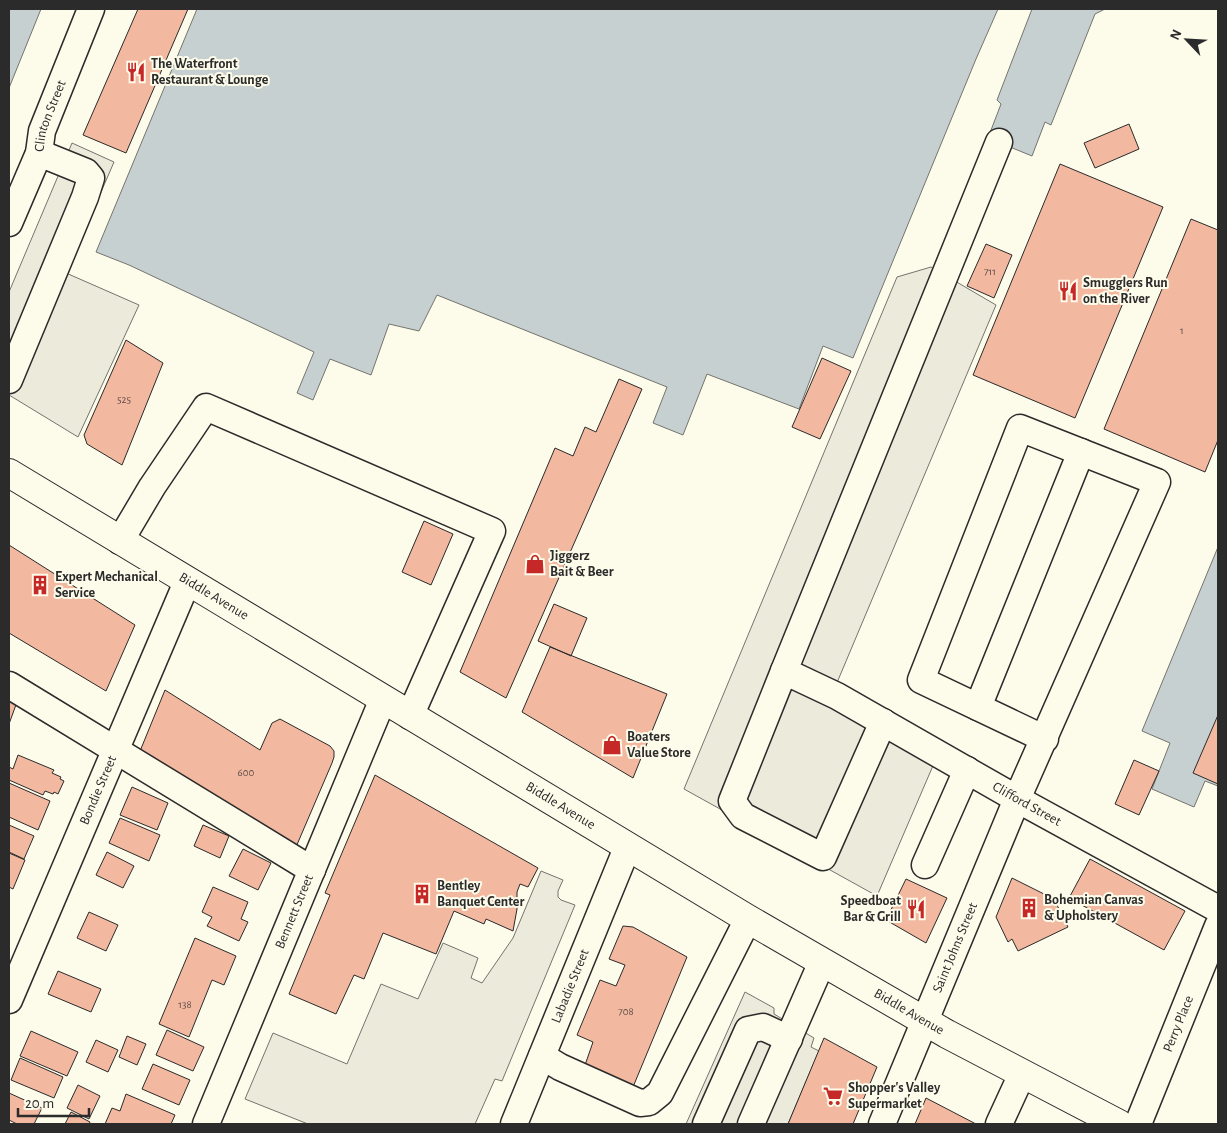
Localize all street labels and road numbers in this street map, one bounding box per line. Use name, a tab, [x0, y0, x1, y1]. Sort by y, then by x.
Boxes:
street label: Clinton Street	[32, 78, 69, 153]
street label: Biddle Avenue	[176, 570, 251, 623]
street label: Bondie Street	[77, 753, 119, 827]
street label: Biddle Avenue	[523, 779, 598, 832]
street label: Clifford Street	[990, 779, 1064, 829]
street label: Bennett Street	[273, 872, 316, 951]
street label: Saint Johns Street	[930, 900, 980, 995]
street label: Labadie Street	[549, 947, 592, 1025]
street label: Biddle Avenue	[871, 986, 946, 1038]
street label: Perry Place	[1161, 994, 1196, 1054]

